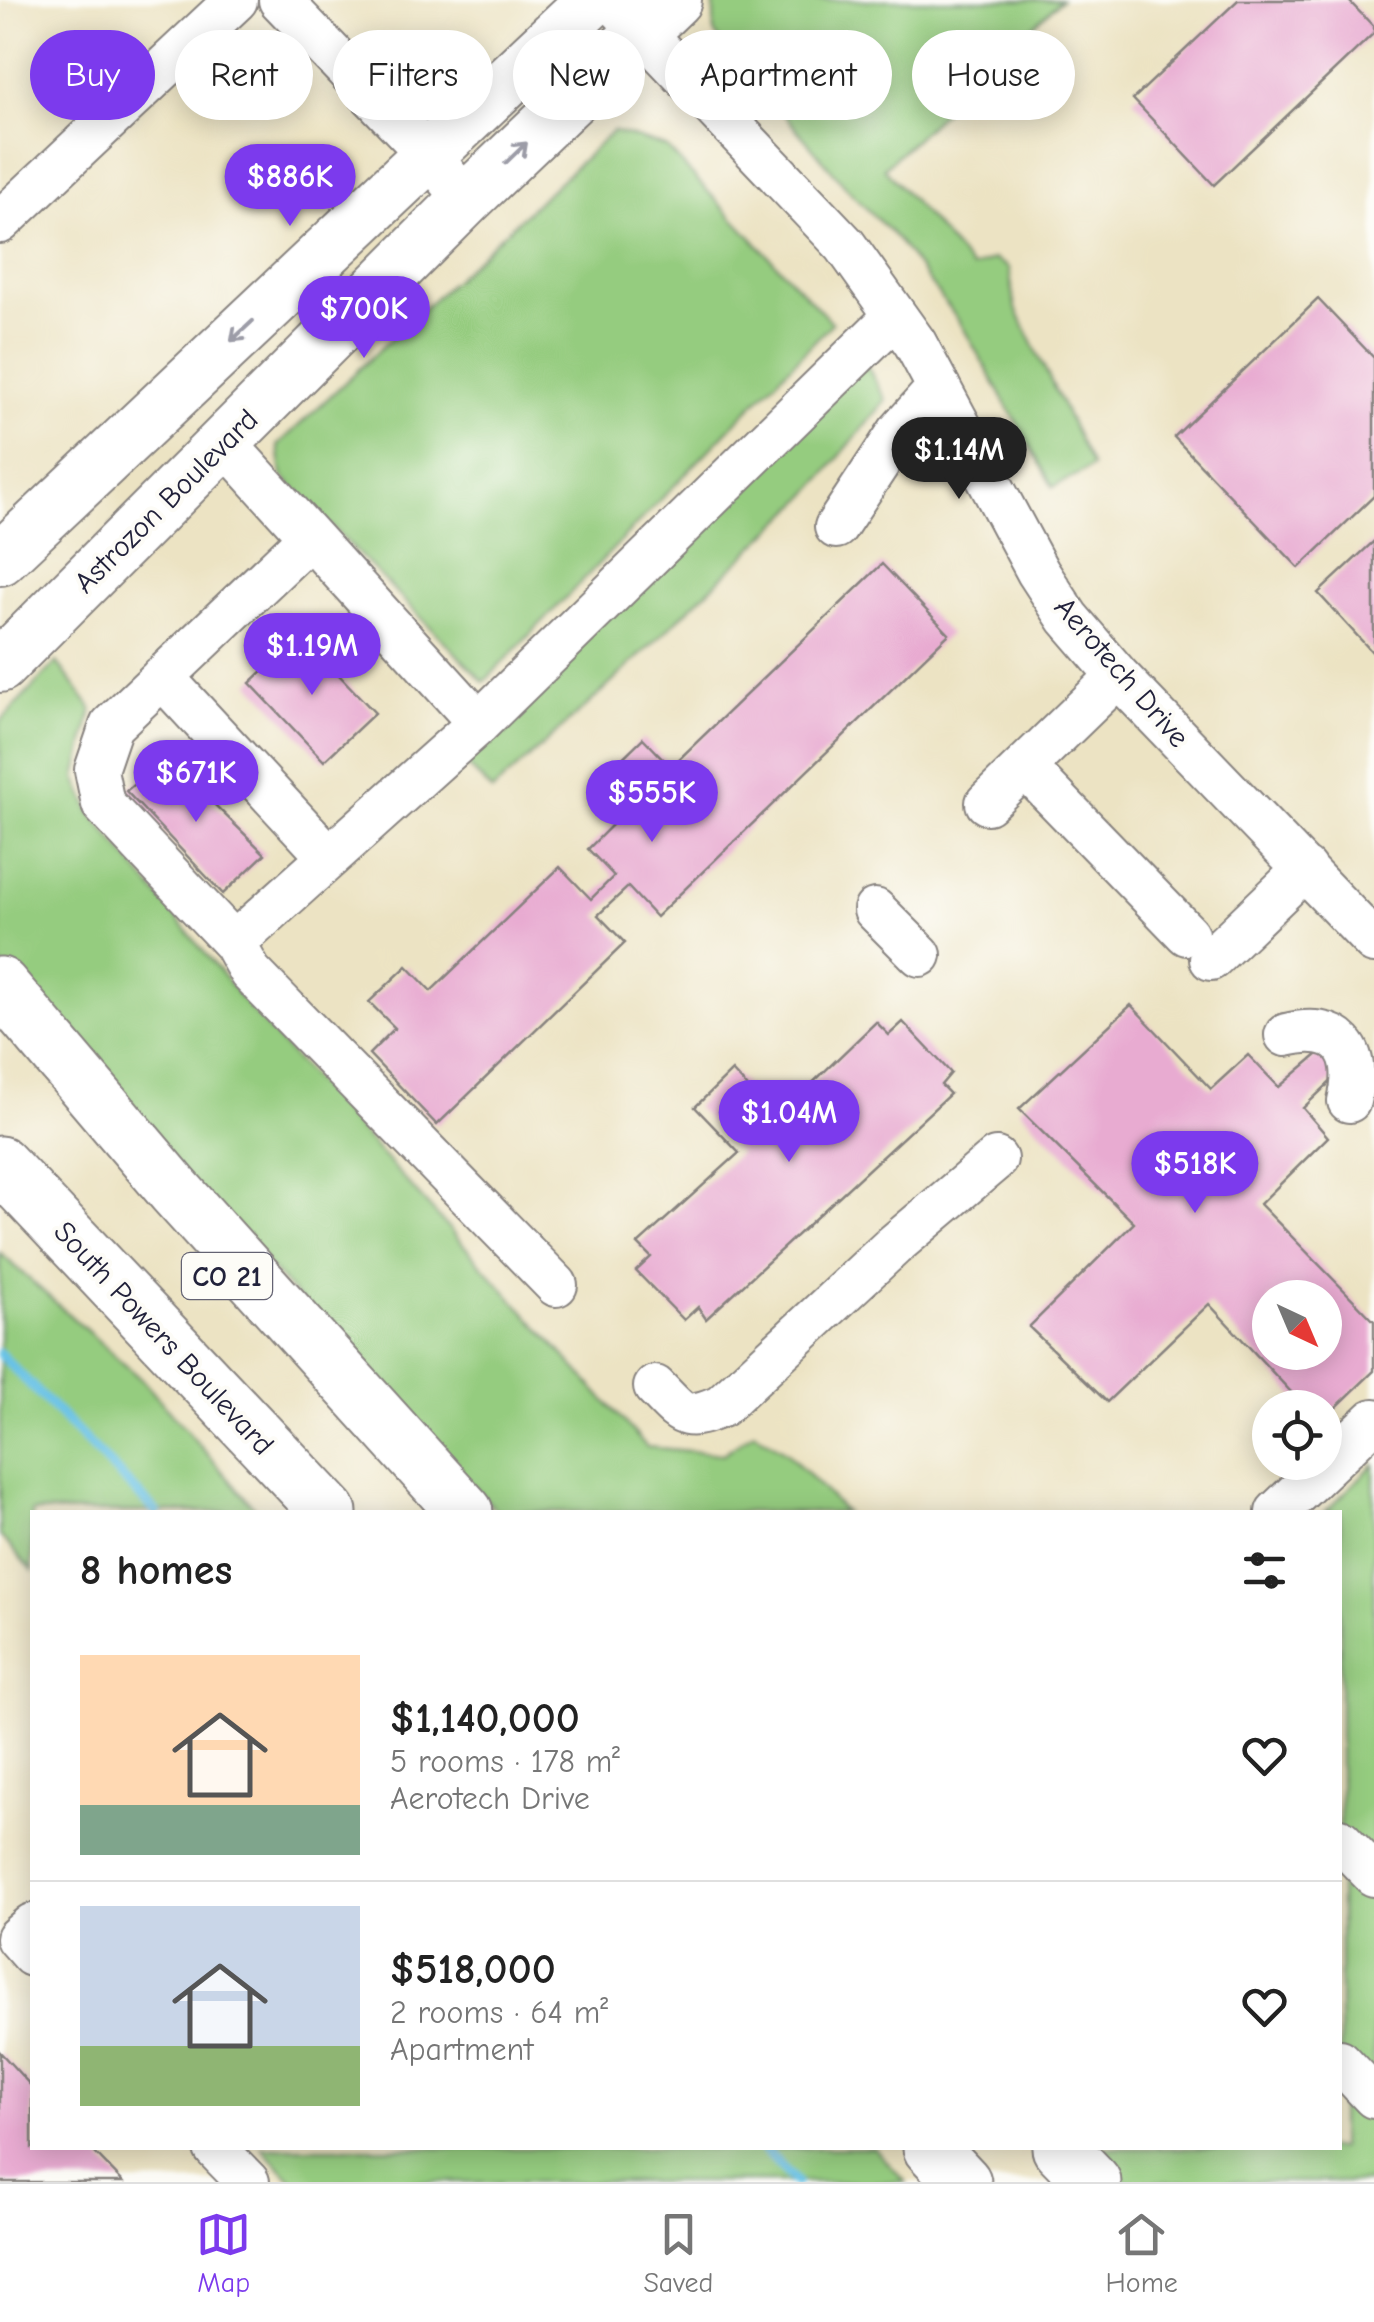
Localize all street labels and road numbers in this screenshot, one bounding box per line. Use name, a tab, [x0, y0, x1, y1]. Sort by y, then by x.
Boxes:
street label: Astrozon Boulevard	[67, 402, 266, 601]
street label: Aerotech Drive	[1047, 590, 1196, 754]
street label: South Powers Boulevard	[46, 1214, 281, 1462]
road number: CO 21	[182, 1253, 272, 1299]

